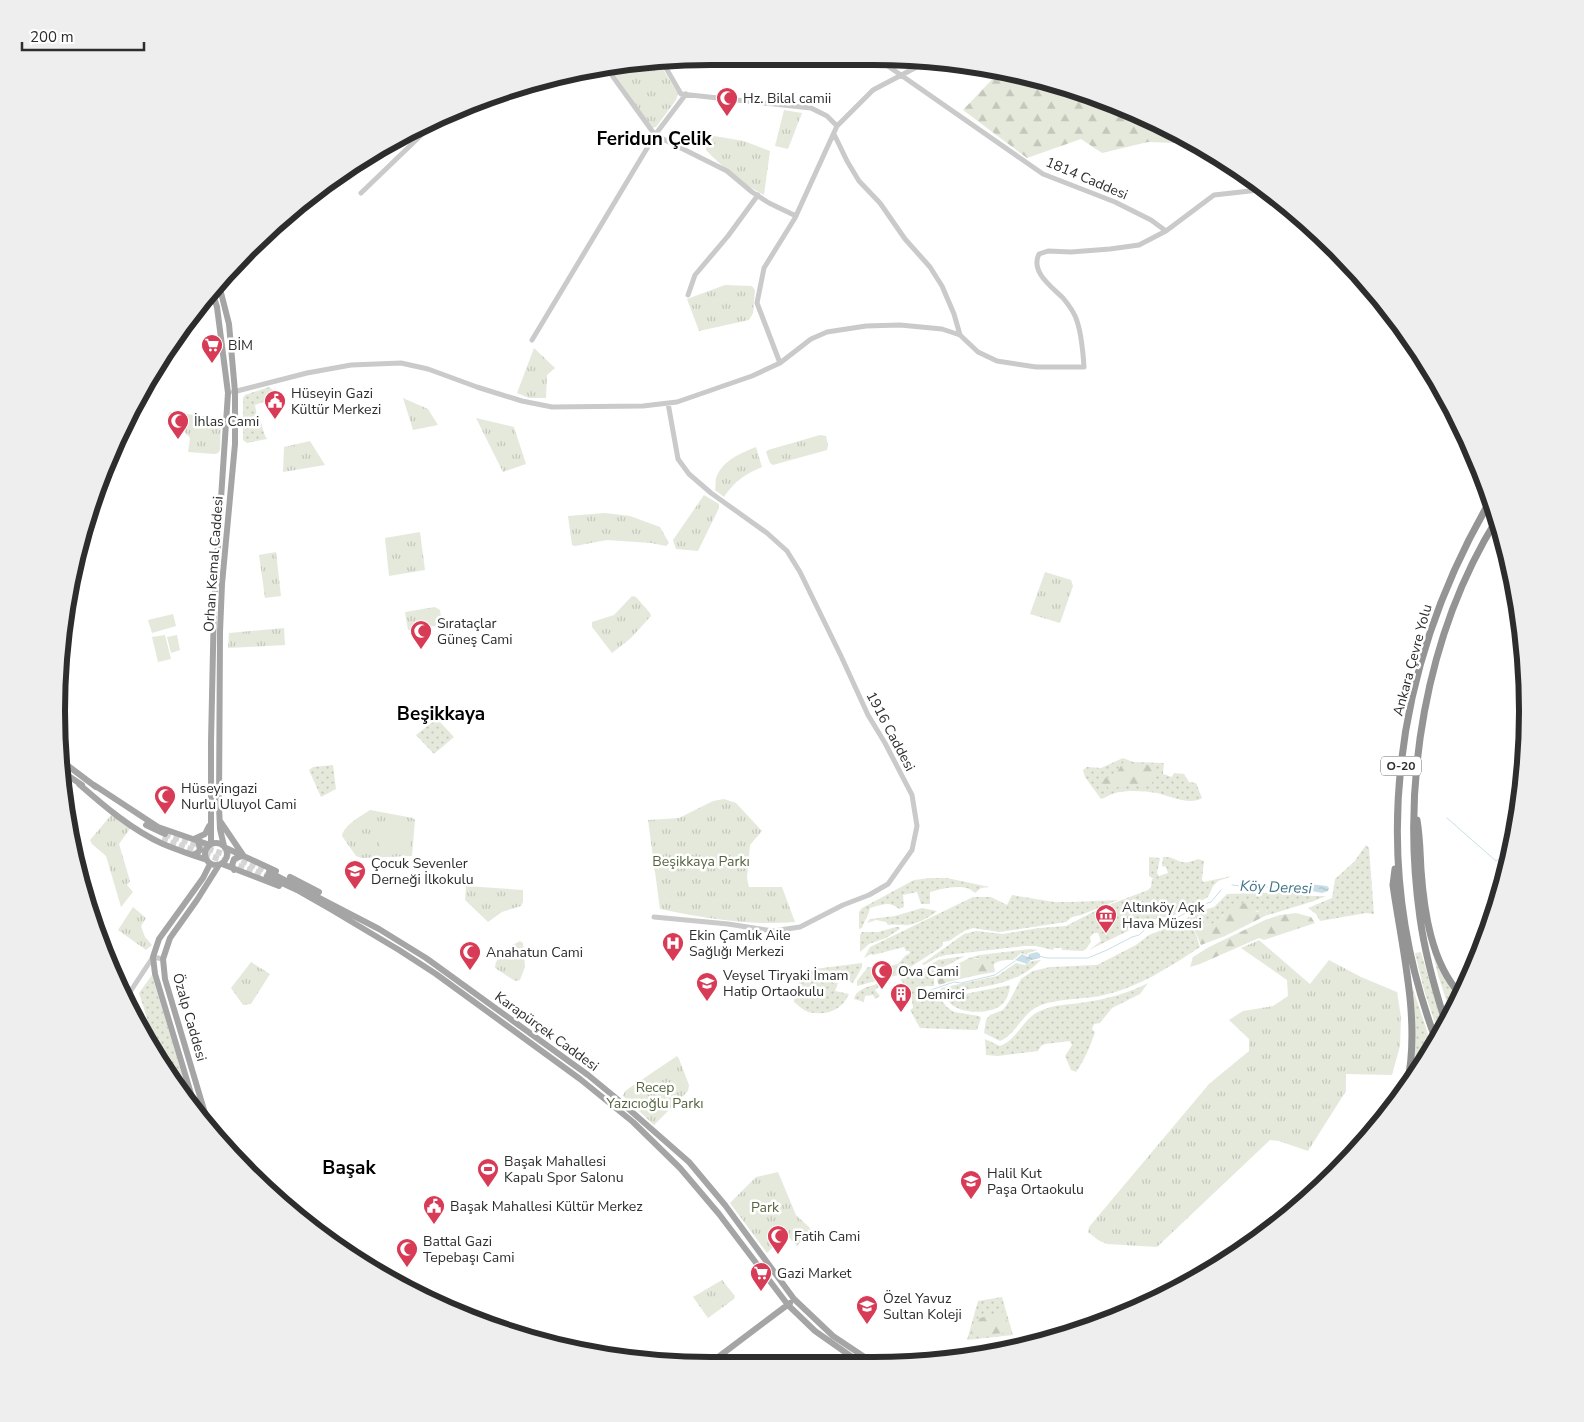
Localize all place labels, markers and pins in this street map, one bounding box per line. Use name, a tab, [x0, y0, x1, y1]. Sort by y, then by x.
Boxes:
mosque icon: Hz. Bilal camii	[715, 86, 739, 117]
place label: Hz. Bilal camii	[743, 89, 831, 108]
supermarket icon: BİM	[200, 333, 224, 364]
place label: BİM	[228, 336, 253, 355]
place label: Hüseyin Gazi Kültür Merkezi	[291, 384, 381, 419]
public building icon: Hüseyin Gazi Kültür Merkezi	[263, 389, 287, 420]
mosque icon: İhlas Cami	[166, 409, 190, 440]
place label: İhlas Cami	[194, 412, 259, 431]
place label: Sırataçlar Güneş Cami	[437, 614, 513, 649]
mosque icon: Sırataçlar Güneş Cami	[409, 619, 433, 650]
place label: Hüseyingazi Nurlu Uluyol Cami	[181, 779, 296, 814]
mosque icon: Hüseyingazi Nurlu Uluyol Cami	[153, 784, 177, 815]
place label: Çocuk Sevenler Derneği İlkokulu	[371, 854, 474, 889]
school or university icon: Çocuk Sevenler Derneği İlkokulu	[343, 859, 367, 890]
place label: Altınköy Açık Hava Müzesi	[1122, 898, 1205, 933]
museum icon: Altınköy Açık Hava Müzesi	[1094, 903, 1118, 934]
place label: Ekin Çamlık Aile Sağlığı Merkezi	[689, 926, 791, 961]
hospital icon: Ekin Çamlık Aile Sağlığı Merkezi	[661, 931, 685, 962]
mosque icon: Anahatun Cami	[458, 940, 482, 971]
place label: Anahatun Cami	[486, 943, 583, 962]
mosque icon: Ova Cami	[870, 959, 894, 990]
place label: Ova Cami	[898, 962, 959, 981]
place label: Veysel Tiryaki İmam Hatip Ortaokulu	[722, 966, 849, 1001]
school or university icon: Veysel Tiryaki İmam Hatip Ortaokulu	[695, 971, 719, 1002]
building icon: Demirci	[889, 982, 913, 1013]
place label: Demirci	[917, 985, 965, 1004]
place label: Başak Mahallesi Kapalı Spor Salonu	[504, 1152, 624, 1187]
sports icon: Başak Mahallesi Kapalı Spor Salonu	[476, 1157, 500, 1188]
place label: Halil Kut Paşa Ortaokulu	[987, 1164, 1084, 1199]
school or university icon: Halil Kut Paşa Ortaokulu	[959, 1169, 983, 1200]
public building icon: Başak Mahallesi Kültür Merkez	[422, 1194, 446, 1225]
place label: Başak Mahallesi Kültür Merkez	[450, 1197, 643, 1216]
mosque icon: Fatih Cami	[766, 1224, 790, 1255]
place label: Fatih Cami	[794, 1227, 860, 1246]
place label: Battal Gazi Tepebaşı Cami	[423, 1232, 514, 1267]
mosque icon: Battal Gazi Tepebaşı Cami	[395, 1237, 419, 1268]
supermarket icon: Gazi Market	[749, 1261, 773, 1292]
place label: Gazi Market	[777, 1264, 852, 1283]
place label: Özel Yavuz Sultan Koleji	[883, 1289, 962, 1324]
school or university icon: Özel Yavuz Sultan Koleji	[855, 1294, 879, 1325]

